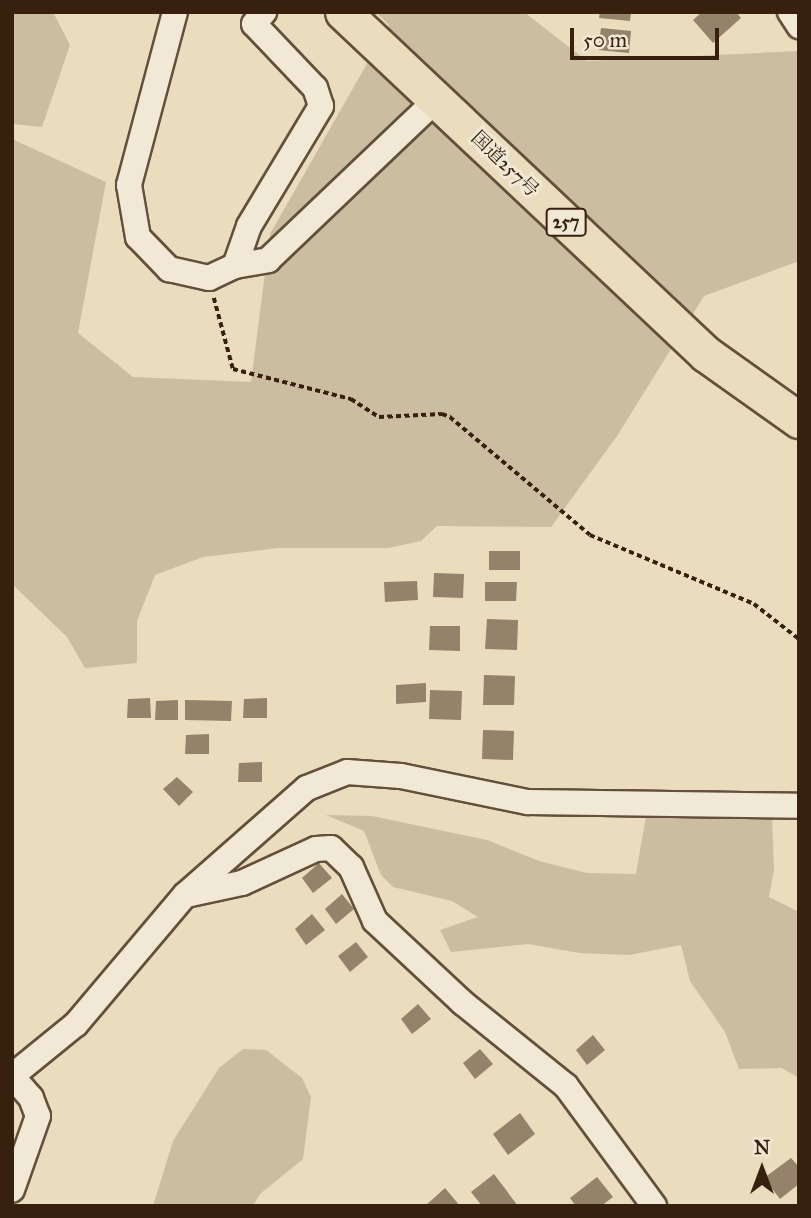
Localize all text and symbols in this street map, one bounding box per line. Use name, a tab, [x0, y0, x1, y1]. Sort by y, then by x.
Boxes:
scale bar	[573, 14, 722, 58]
text: 50 m	[583, 27, 627, 53]
street label: 国道257号	[466, 126, 544, 202]
road number: 257	[545, 208, 587, 236]
north arrow	[727, 1134, 797, 1204]
text: N	[754, 1136, 770, 1159]

